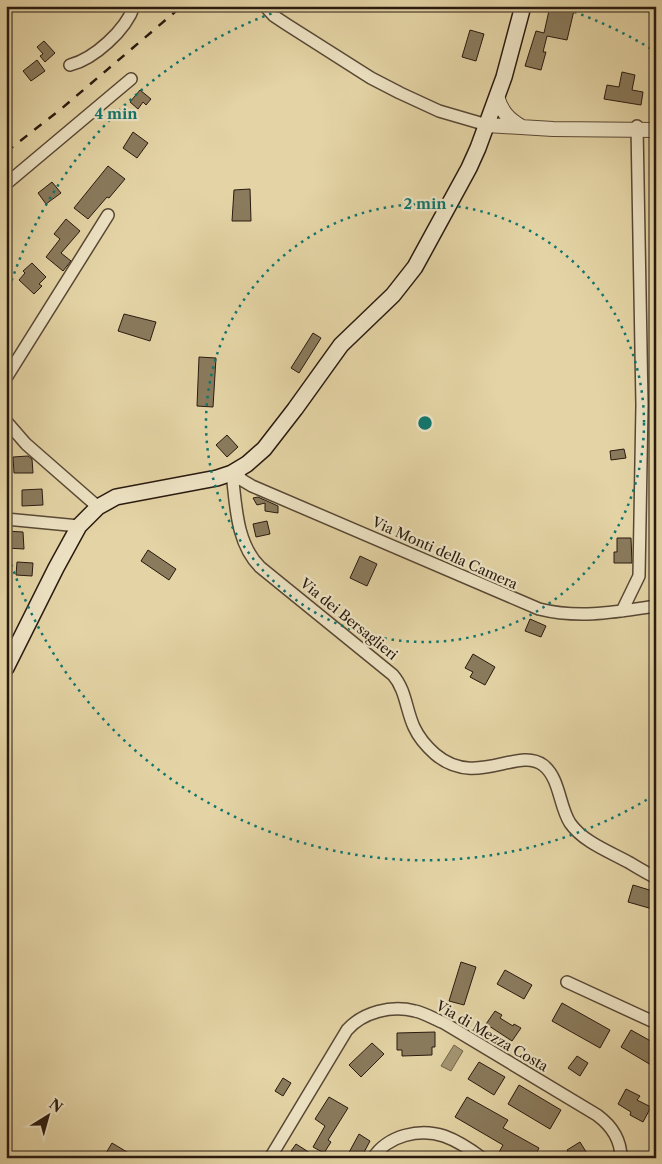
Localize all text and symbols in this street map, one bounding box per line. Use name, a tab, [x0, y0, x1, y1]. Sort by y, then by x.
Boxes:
text: 4 min	[94, 104, 138, 123]
text: 2 min	[403, 194, 447, 213]
centre of rings	[416, 414, 434, 432]
street label: Via Monti della Camera	[369, 512, 521, 593]
street label: Via dei Bersaglieri	[296, 573, 401, 664]
street label: Via di Mezza Costa	[432, 996, 552, 1076]
north arrow	[22, 1092, 72, 1142]
text: N	[46, 1095, 66, 1116]

